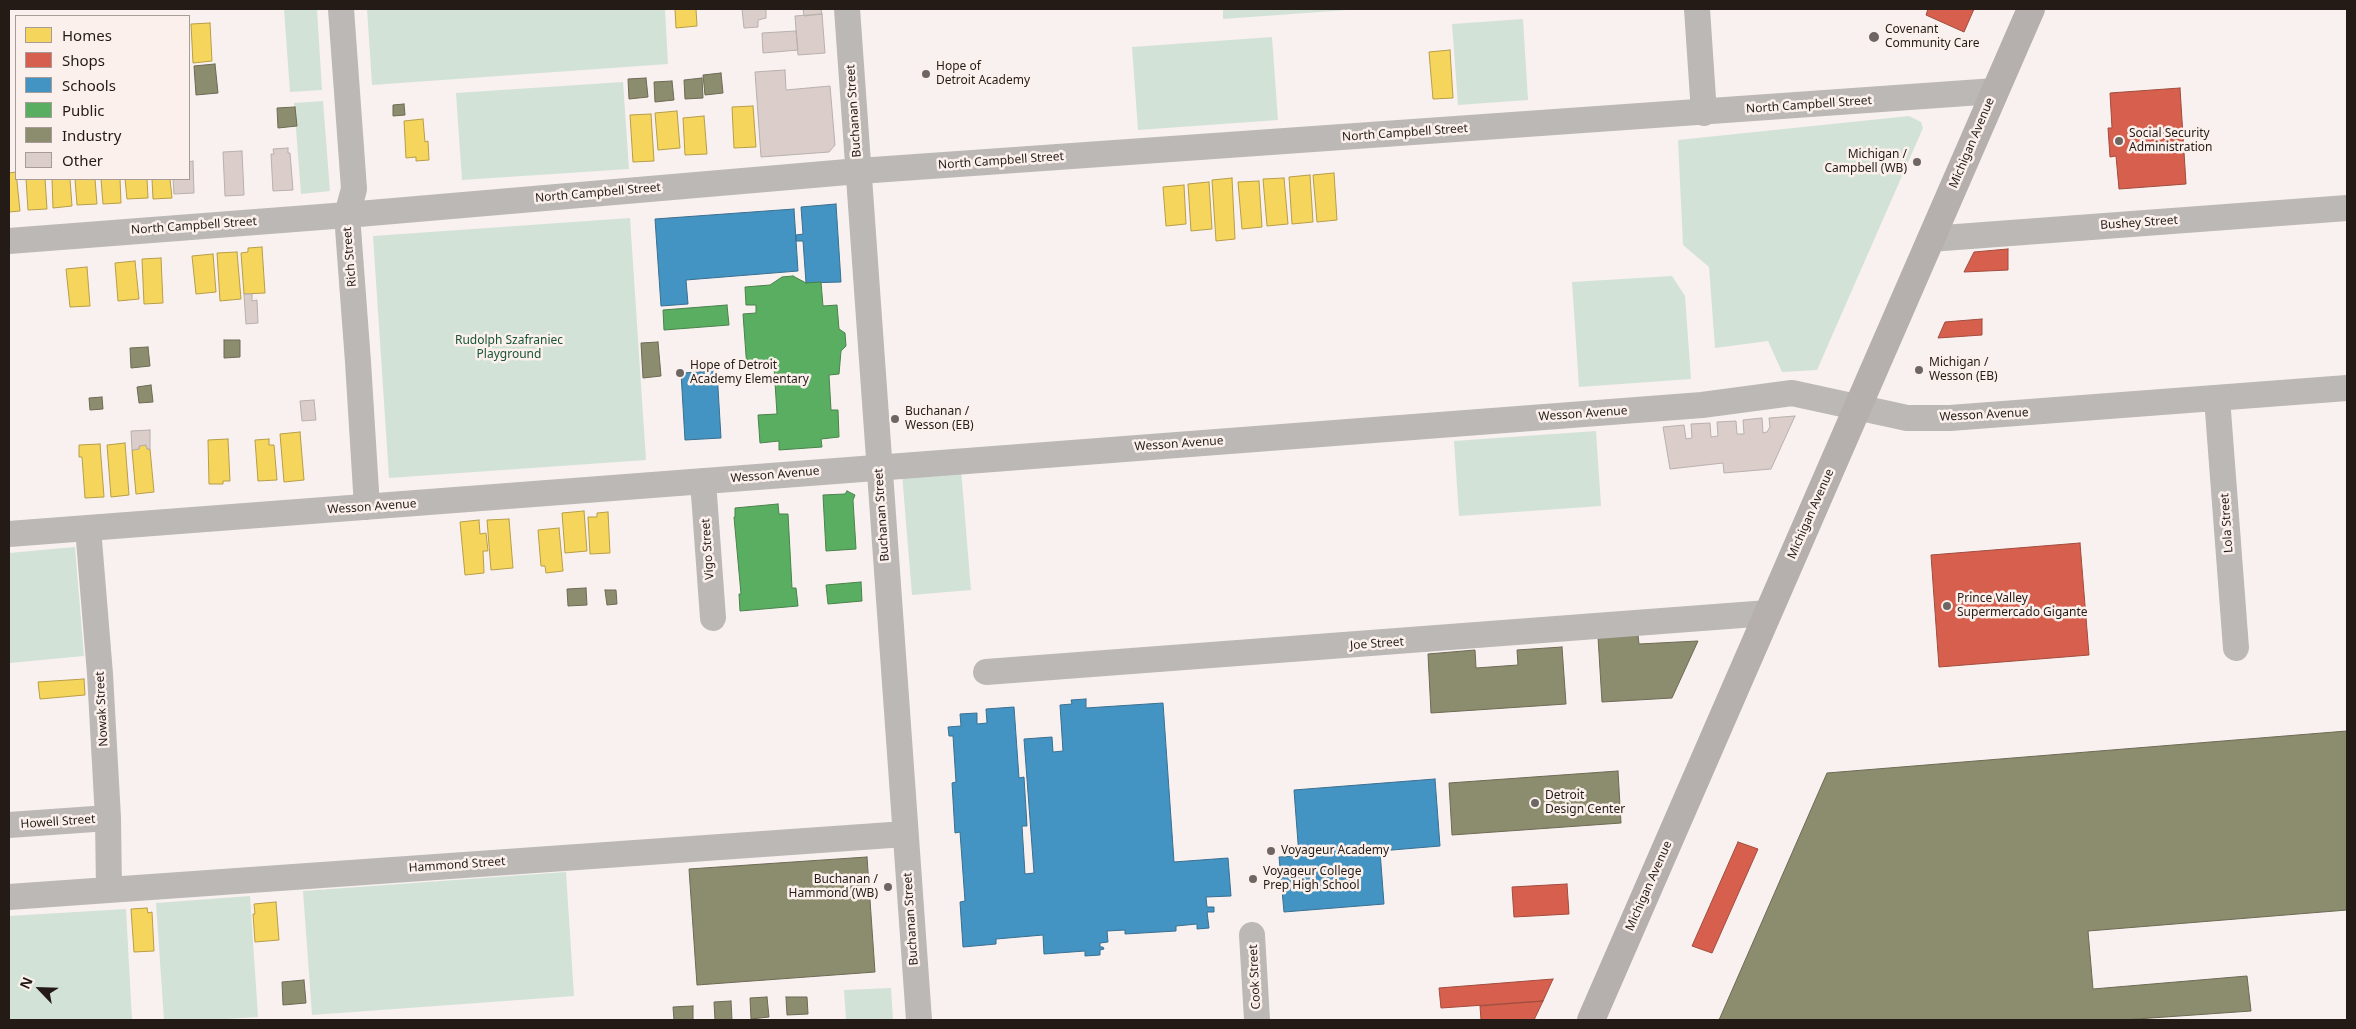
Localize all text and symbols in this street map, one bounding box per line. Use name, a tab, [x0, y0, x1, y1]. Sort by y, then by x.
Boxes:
legend	[15, 15, 190, 180]
place label: Covenant Community Care	[1885, 23, 1980, 51]
text: Homes	[62, 25, 112, 45]
marker: Covenant Community Care	[1867, 30, 1881, 44]
text: Shops	[62, 50, 105, 70]
place label: Hope of Detroit Academy	[936, 60, 1030, 88]
street label: Buchanan Street	[844, 64, 864, 158]
marker: Hope of Detroit Academy	[920, 68, 932, 80]
text: Schools	[62, 75, 116, 95]
street label: North Campbell Street	[1746, 93, 1872, 117]
street label: Michigan Avenue	[1946, 96, 1998, 190]
text: Public	[62, 100, 105, 120]
street label: North Campbell Street	[1342, 121, 1468, 145]
text: Industry	[62, 125, 121, 145]
place label: Social Security Administration	[2129, 127, 2213, 155]
marker: Social Security Administration	[2113, 135, 2125, 147]
place label: Michigan / Campbell (WB)	[1824, 148, 1907, 176]
street label: North Campbell Street	[938, 149, 1064, 173]
text: Other	[62, 150, 103, 170]
marker: Michigan / Campbell (WB)	[1911, 156, 1923, 168]
street label: North Campbell Street	[535, 180, 661, 206]
street label: Bushey Street	[2100, 213, 2178, 233]
street label: North Campbell Street	[131, 214, 257, 238]
street label: Rich Street	[340, 226, 360, 288]
park label: Rudolph Szafraniec Playground	[455, 334, 563, 362]
place label: Michigan / Wesson (EB)	[1929, 356, 1998, 384]
place label: Hope of Detroit Academy Elementary	[690, 359, 809, 387]
marker: Michigan / Wesson (EB)	[1913, 364, 1925, 376]
marker: Hope of Detroit Academy Elementary	[674, 367, 686, 379]
street label: Wesson Avenue	[1538, 404, 1628, 424]
place label: Buchanan / Wesson (EB)	[905, 405, 974, 433]
street label: Wesson Avenue	[1939, 405, 2029, 425]
marker: Buchanan / Wesson (EB)	[889, 413, 901, 425]
street label: Wesson Avenue	[1134, 434, 1224, 454]
street label: Wesson Avenue	[730, 464, 820, 486]
street label: Michigan Avenue	[1785, 467, 1837, 561]
street label: Buchanan Street	[872, 468, 892, 562]
street label: Lola Street	[2218, 493, 2236, 553]
street label: Wesson Avenue	[327, 497, 417, 517]
street label: Vigo Street	[699, 518, 717, 580]
place label: Prince Valley Supermercado Gigante	[1957, 592, 2088, 620]
marker: Prince Valley Supermercado Gigante	[1941, 600, 1953, 612]
street label: Joe Street	[1350, 635, 1404, 653]
street label: Nowak Street	[93, 671, 111, 747]
place label: Detroit Design Center	[1545, 789, 1625, 817]
marker: Detroit Design Center	[1529, 797, 1541, 809]
street label: Howell Street	[20, 812, 96, 832]
street label: Michigan Avenue	[1623, 839, 1675, 933]
place label: Voyageur Academy	[1281, 844, 1389, 858]
marker: Voyageur Academy	[1265, 845, 1277, 857]
street label: Hammond Street	[408, 854, 506, 876]
place label: Voyageur College Prep High School	[1263, 865, 1361, 893]
street label: Buchanan Street	[901, 872, 921, 966]
place label: Buchanan / Hammond (WB)	[789, 873, 878, 901]
marker: Voyageur College Prep High School	[1247, 873, 1259, 885]
marker: Buchanan / Hammond (WB)	[882, 881, 894, 893]
street label: Cook Street	[1246, 944, 1264, 1010]
north arrow	[15, 964, 65, 1014]
text: N	[15, 974, 37, 992]

